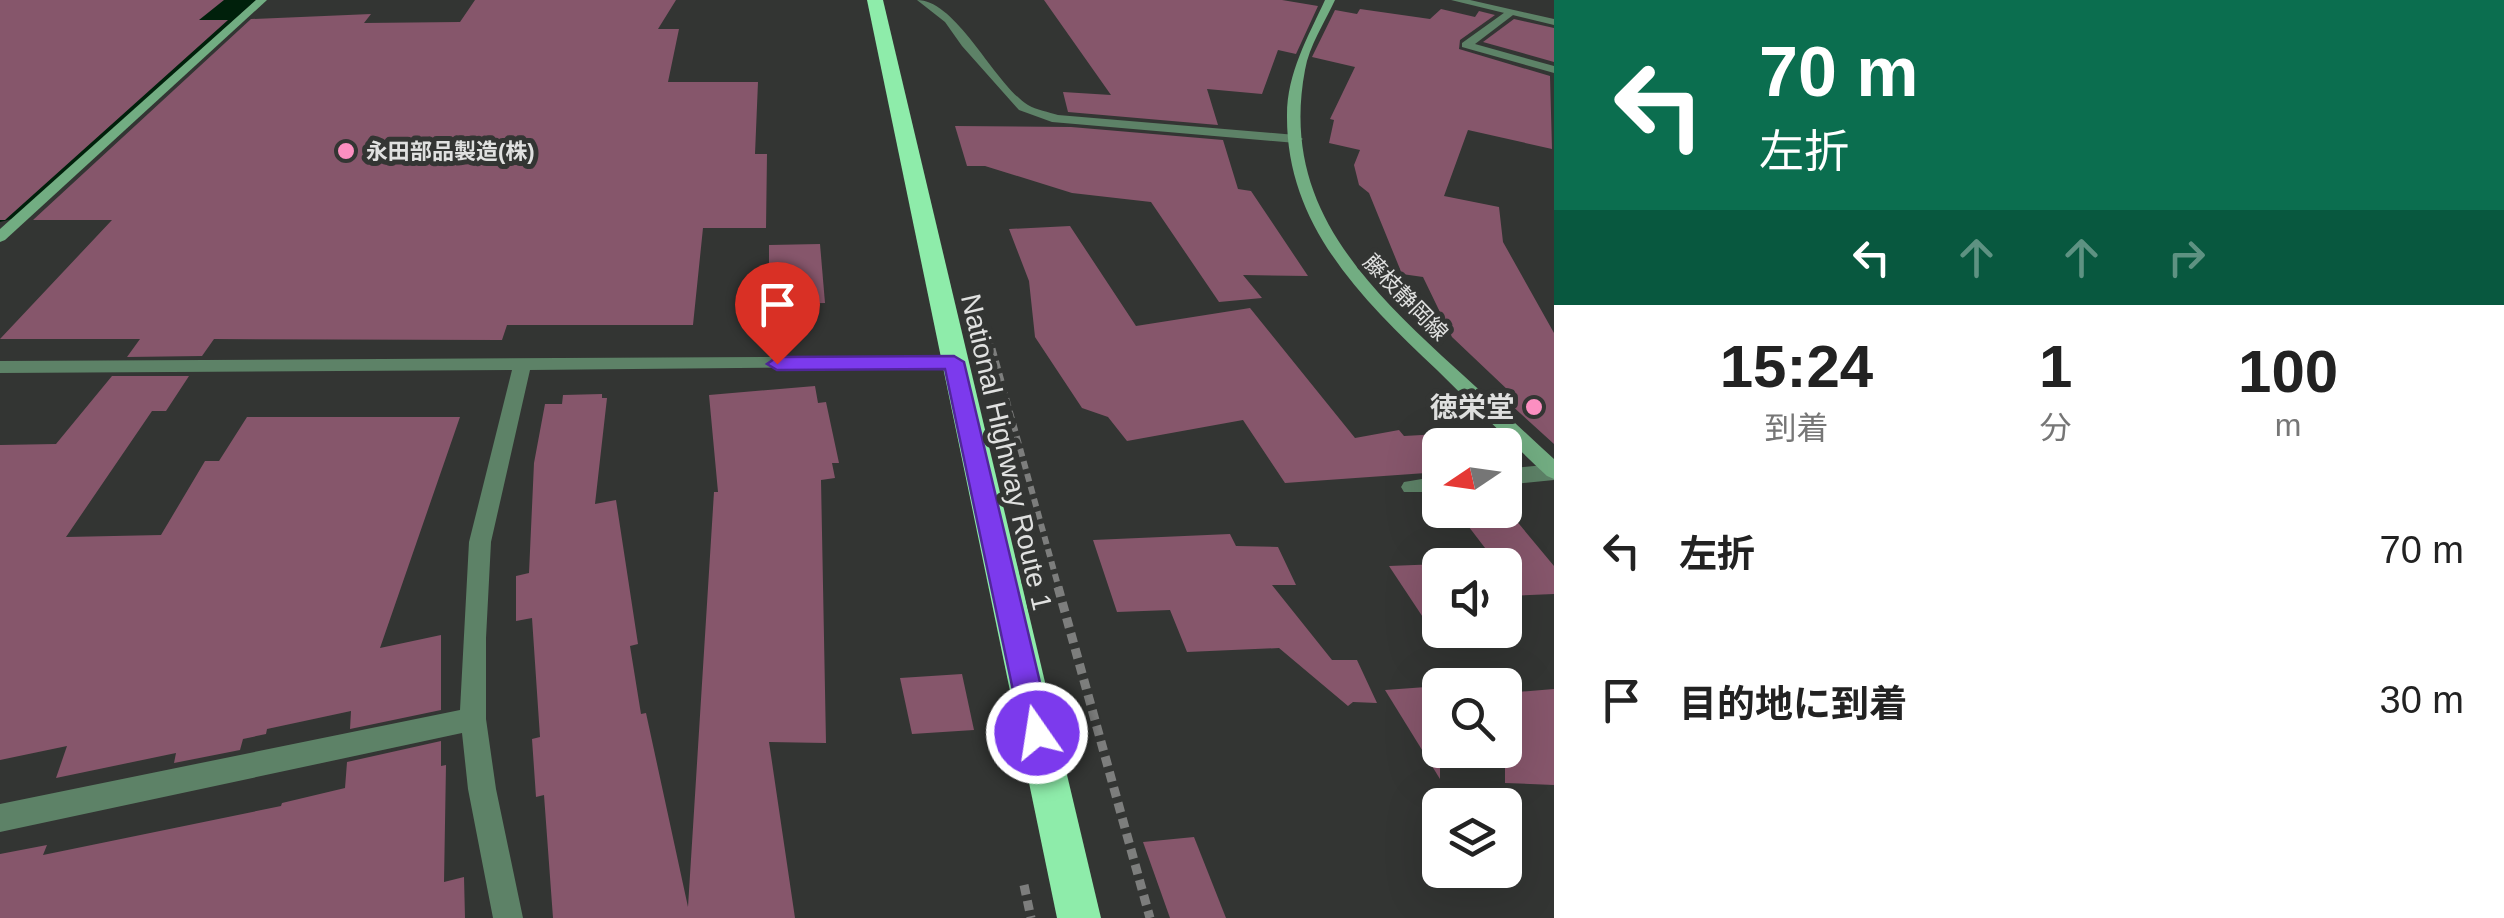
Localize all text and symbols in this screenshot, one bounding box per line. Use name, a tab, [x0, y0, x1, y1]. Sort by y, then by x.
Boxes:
text: 70 m	[1759, 33, 1919, 111]
icon: left	[1594, 40, 1724, 170]
text: 左折	[1759, 126, 1849, 177]
place label: 永田部品製造(株)	[366, 139, 535, 164]
marker: 永田部品製造(株)	[335, 140, 357, 162]
icon: left	[1844, 230, 1899, 285]
icon: ahead	[1949, 230, 2004, 285]
icon: ahead	[2054, 230, 2109, 285]
icon: right	[2159, 230, 2214, 285]
street label: 藤枝静岡線	[1358, 249, 1453, 346]
pin	[735, 262, 820, 365]
icon: arrive	[750, 277, 805, 332]
street label: National Highway Route 1	[955, 291, 1058, 613]
text: 15:24	[1720, 333, 1873, 400]
text: 1	[2039, 333, 2072, 400]
text: 100	[2238, 338, 2338, 405]
place label: 徳栄堂	[1430, 392, 1514, 423]
marker: 徳栄堂	[1523, 396, 1545, 418]
text: m	[2275, 407, 2301, 443]
text: 到着	[1764, 410, 1828, 446]
text: 分	[2040, 410, 2072, 446]
north arrow	[1422, 428, 1522, 528]
map controls	[1422, 428, 1522, 888]
icon: left	[1594, 523, 1649, 578]
text: 70 m	[2380, 529, 2464, 571]
text: 左折	[1679, 533, 1755, 575]
button: sound	[1422, 548, 1522, 648]
button: search	[1422, 668, 1522, 768]
icon: arrive	[1594, 673, 1649, 728]
text: 30 m	[2380, 679, 2464, 721]
position arrow	[985, 681, 1089, 785]
text: 目的地に到着	[1679, 683, 1907, 725]
button: layers	[1422, 788, 1522, 888]

